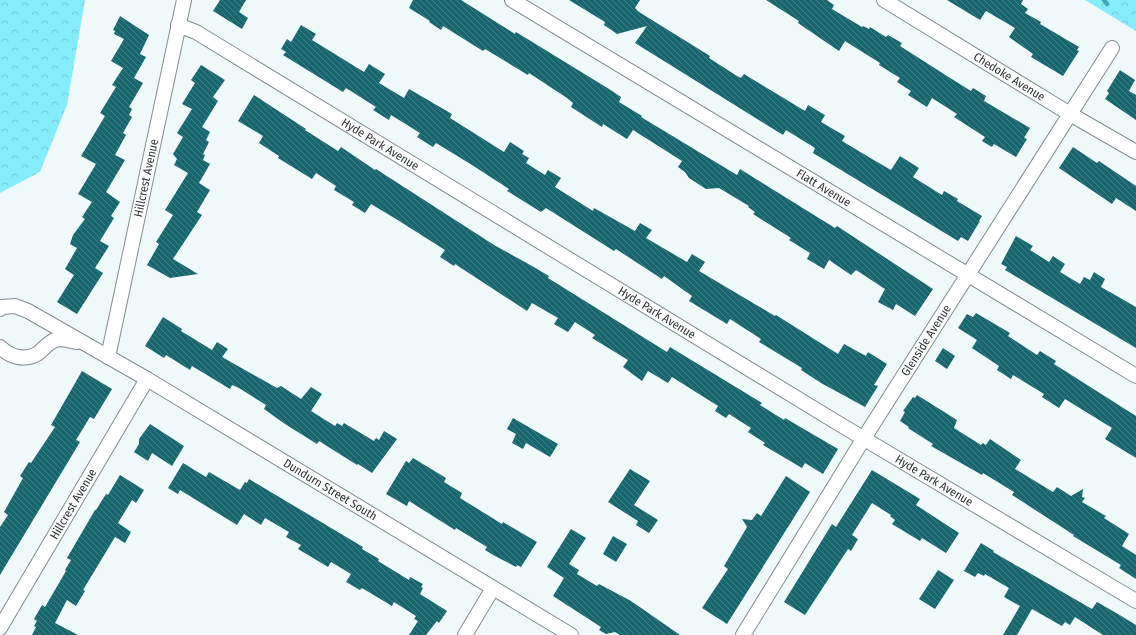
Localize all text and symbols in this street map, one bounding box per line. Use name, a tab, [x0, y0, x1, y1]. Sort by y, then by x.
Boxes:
street label: Chedoke Avenue	[971, 50, 1048, 104]
street label: Hyde Park Avenue	[339, 115, 421, 173]
street label: Hillcrest Avenue	[131, 138, 161, 218]
street label: Flatt Avenue	[794, 166, 854, 210]
street label: Hyde Park Avenue	[616, 284, 698, 342]
street label: Glenside Avenue	[898, 302, 954, 379]
street label: Hyde Park Avenue	[893, 452, 976, 509]
street label: Dundurn Street South	[281, 456, 380, 523]
street label: Hillcrest Avenue	[47, 466, 99, 542]

